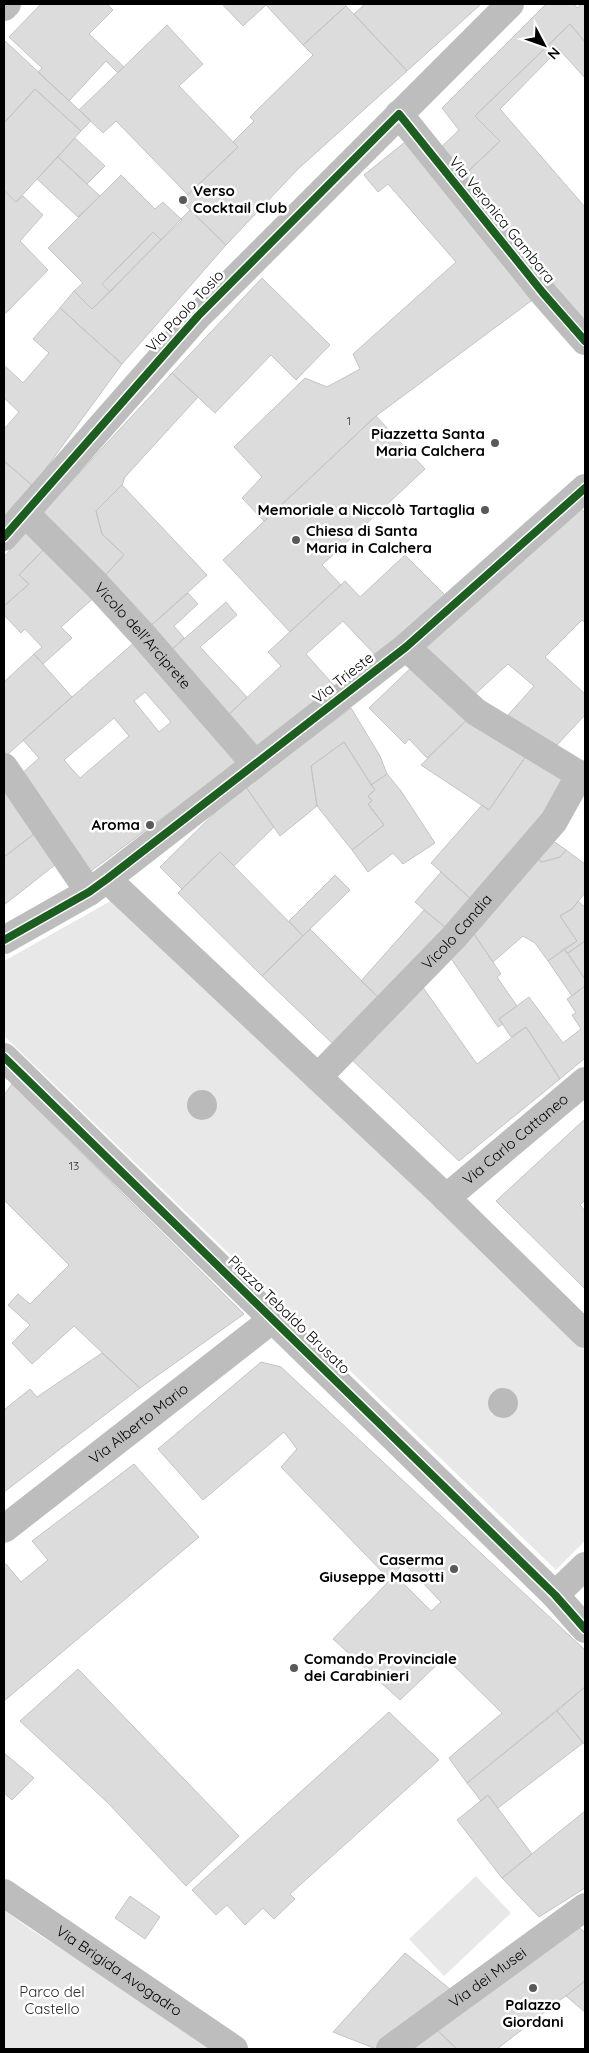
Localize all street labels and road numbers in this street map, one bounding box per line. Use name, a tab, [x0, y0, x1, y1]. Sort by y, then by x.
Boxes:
street label: Via Veronica Gambara	[445, 152, 560, 287]
street label: Via Paolo Tosio	[142, 266, 228, 356]
street label: Vicolo dell'Arciprete	[90, 578, 195, 693]
street label: Via Trieste	[308, 648, 377, 707]
street label: Vicolo Candia	[418, 890, 496, 973]
street label: Via Carlo Cattaneo	[459, 1089, 572, 1189]
street label: Piazza Tebaldo Brusato	[224, 1251, 354, 1378]
street label: Via Alberto Mario	[85, 1379, 192, 1468]
street label: Via Brigida Avogadro	[53, 1921, 186, 2020]
street label: Via dei Musei	[445, 1943, 530, 2012]

